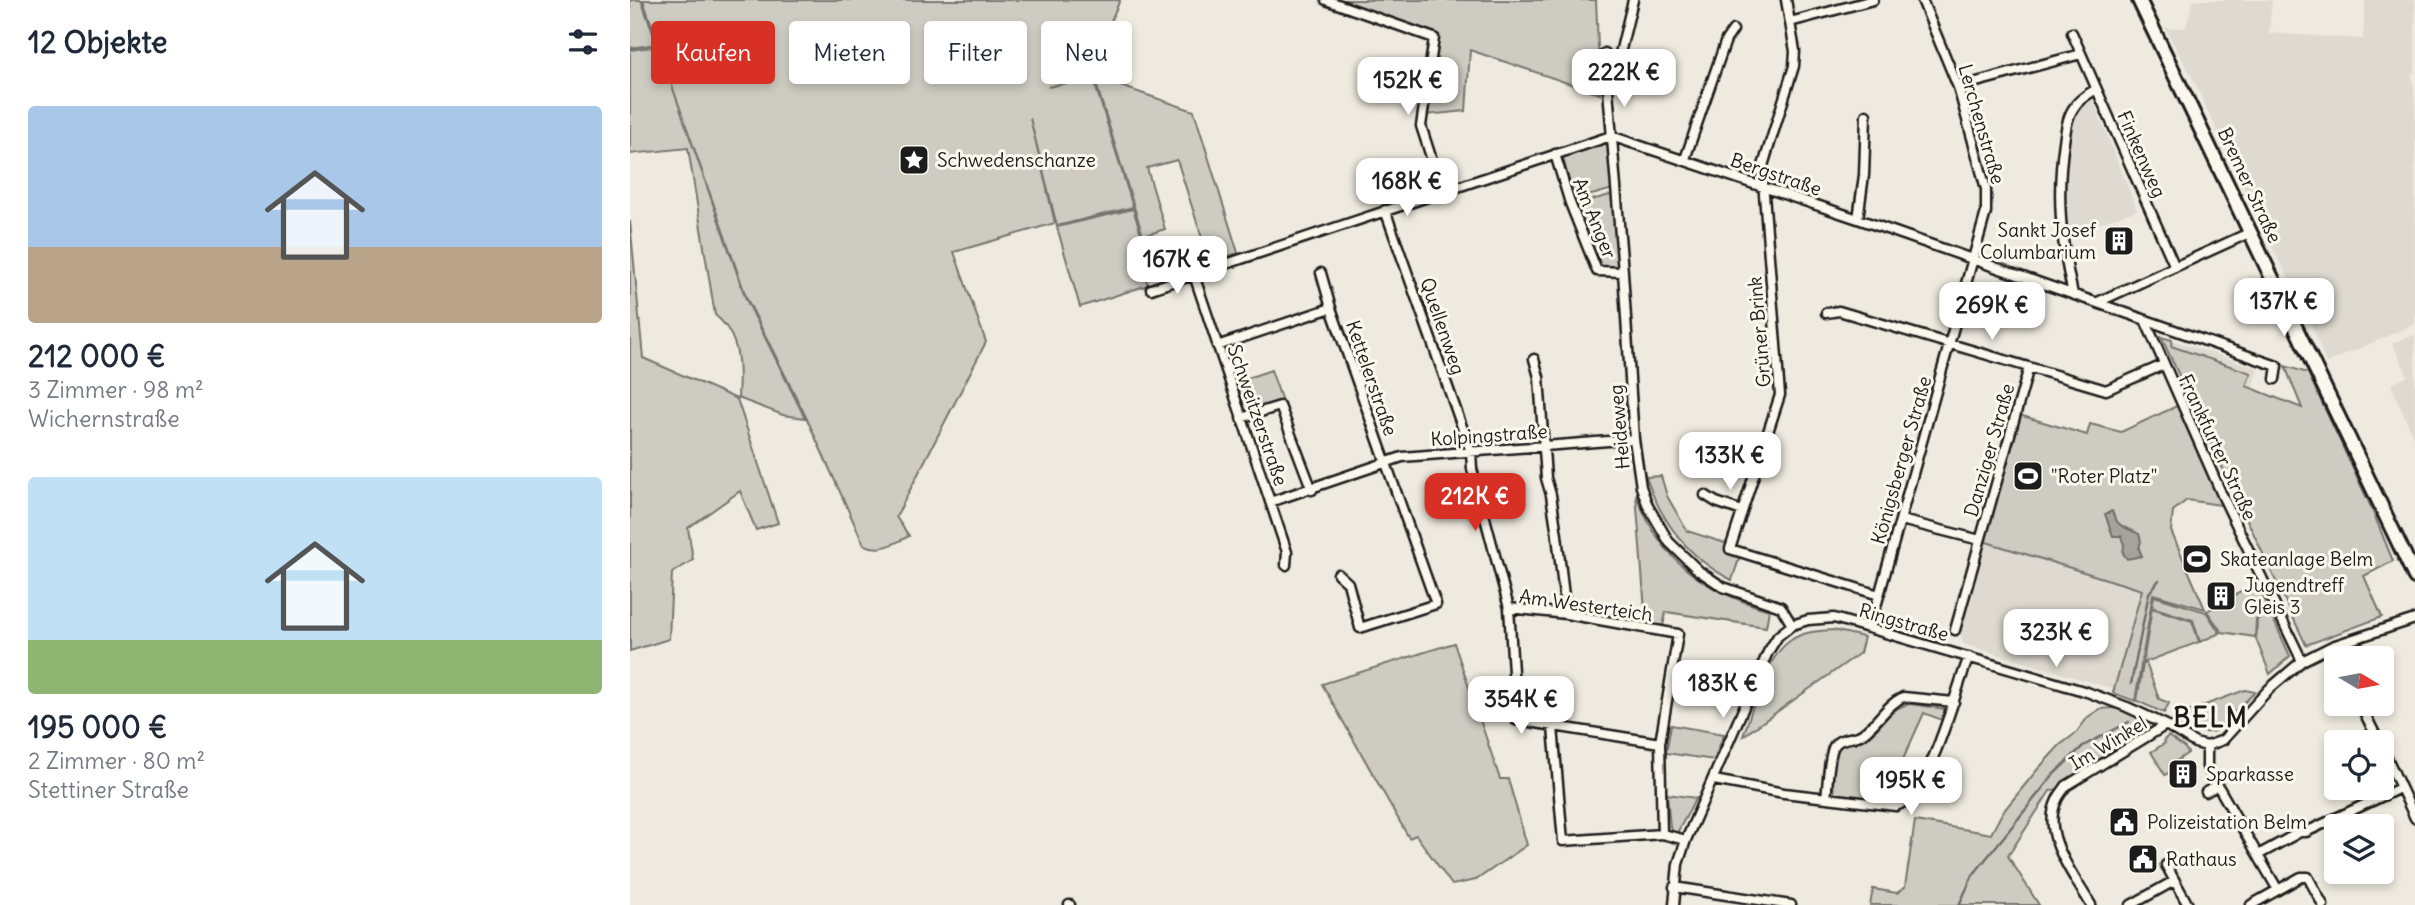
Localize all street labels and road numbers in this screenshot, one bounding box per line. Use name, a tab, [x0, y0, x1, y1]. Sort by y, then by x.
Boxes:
street label: Lerchenstraße	[1953, 61, 2011, 187]
street label: Finkenweg	[2112, 107, 2172, 201]
street label: Bremer Straße	[2213, 123, 2287, 247]
street label: Bergstraße	[1727, 147, 1825, 201]
street label: Am Anger	[1568, 174, 1622, 262]
street label: Quellenweg	[1415, 274, 1471, 378]
street label: Grüner Brink	[1742, 275, 1776, 388]
street label: Kettelerstraße	[1341, 317, 1403, 439]
street label: Schweitzerstraße	[1223, 341, 1293, 489]
street label: Frankfurter Straße	[2174, 370, 2262, 524]
street label: Königsberger Straße	[1866, 373, 1936, 547]
street label: Danziger Straße	[1959, 381, 2019, 519]
street label: Heideweg	[1603, 384, 1635, 470]
street label: Kolpingstraße	[1430, 419, 1548, 451]
street label: Am Westerteich	[1518, 584, 1654, 626]
street label: Ringstraße	[1856, 598, 1952, 646]
street label: Im Winkel	[2065, 711, 2151, 775]

